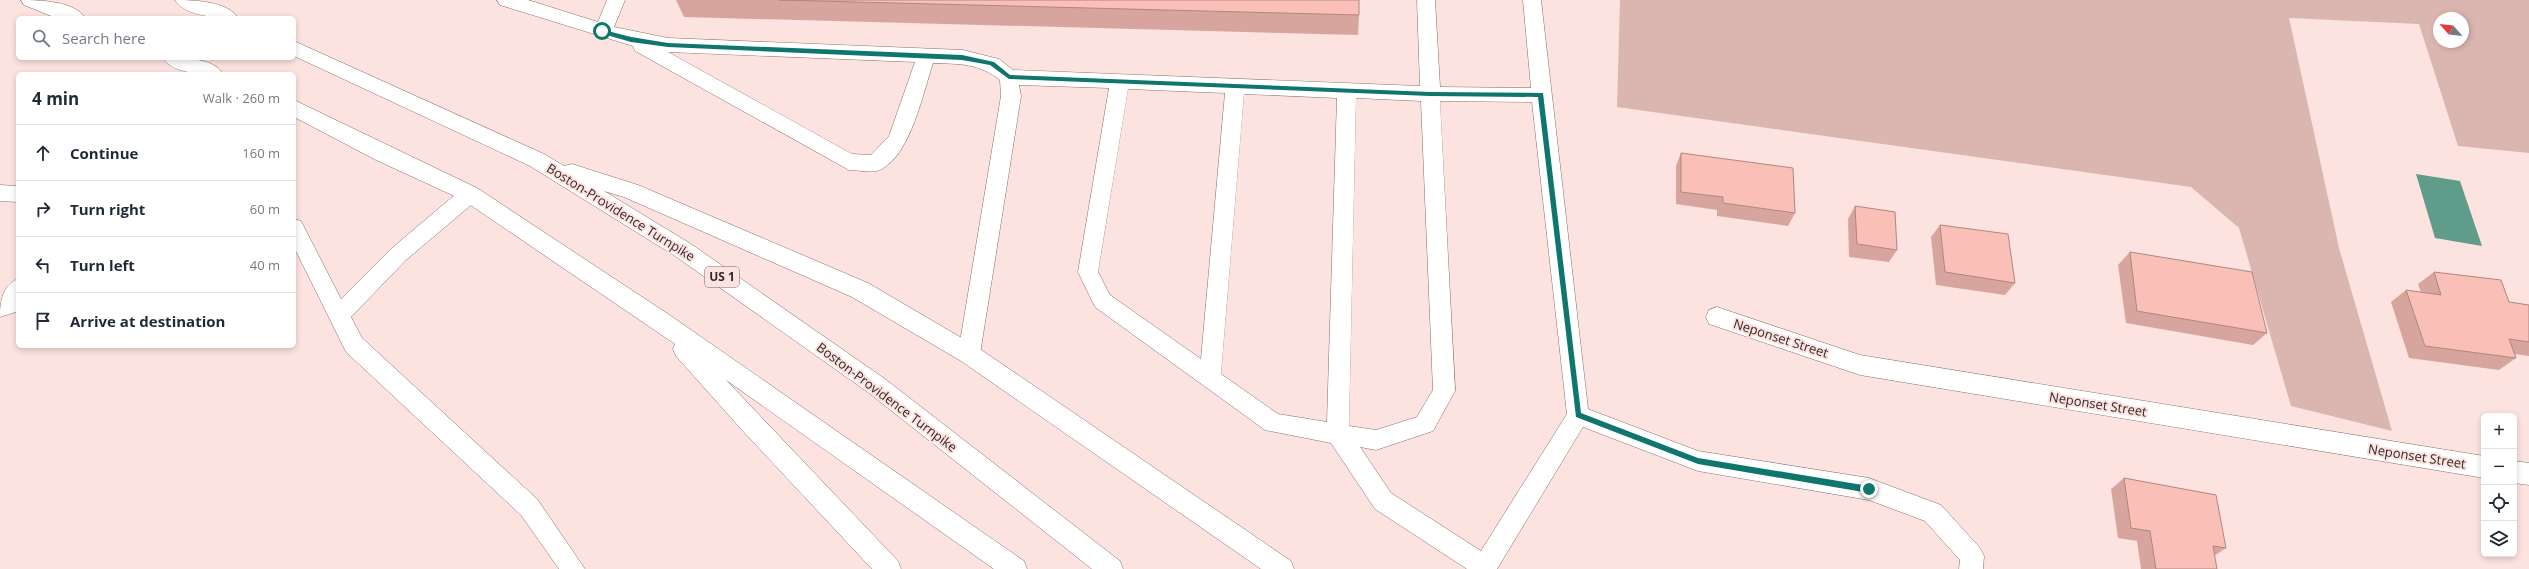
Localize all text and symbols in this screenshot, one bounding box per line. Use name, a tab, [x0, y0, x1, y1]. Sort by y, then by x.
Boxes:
north arrow	[2433, 12, 2469, 48]
search box	[16, 16, 296, 60]
route start	[593, 22, 611, 40]
icon: search	[30, 27, 52, 49]
text: Search here	[62, 28, 146, 48]
text: 4 min	[32, 87, 79, 110]
text: Walk · 260 m	[203, 89, 280, 107]
icon: ahead	[32, 142, 54, 164]
text: Continue	[70, 143, 138, 163]
text: 160 m	[242, 144, 280, 162]
street label: Boston-Providence Turnpike	[543, 159, 699, 265]
icon: right	[32, 198, 54, 220]
text: Turn right	[70, 199, 145, 219]
text: 60 m	[250, 200, 280, 218]
icon: left	[32, 254, 54, 276]
text: Turn left	[70, 255, 135, 275]
text: 40 m	[250, 256, 280, 274]
road number: US 1	[705, 267, 739, 287]
icon: arrive	[32, 310, 54, 332]
text: Arrive at destination	[70, 311, 225, 331]
street label: Neponset Street	[1731, 314, 1831, 362]
street label: Boston-Providence Turnpike	[813, 338, 961, 456]
street label: Neponset Street	[2048, 387, 2148, 421]
map controls	[2481, 413, 2517, 557]
button: +	[2481, 413, 2517, 449]
street label: Neponset Street	[2367, 439, 2467, 473]
button: −	[2481, 449, 2517, 485]
route end	[1860, 480, 1878, 498]
button: locate	[2481, 485, 2517, 521]
button: layers	[2481, 521, 2517, 557]

